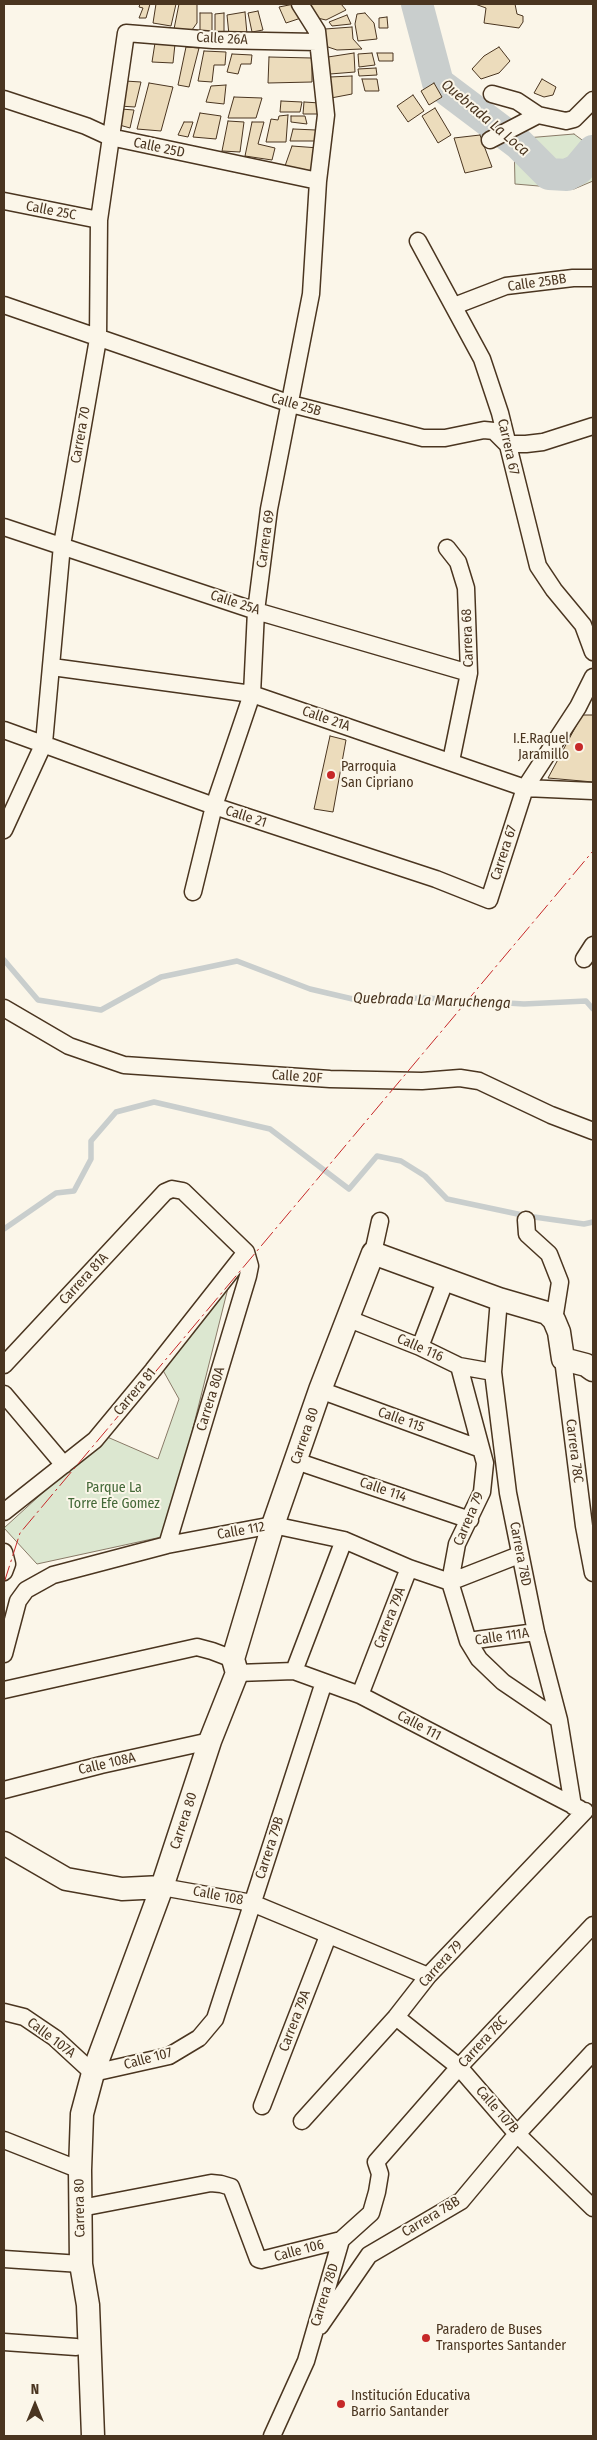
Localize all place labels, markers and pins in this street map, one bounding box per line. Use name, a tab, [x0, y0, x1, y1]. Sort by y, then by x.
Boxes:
place label: I.E.Raquel Jaramillo	[513, 731, 569, 764]
marker: I.E.Raquel Jaramillo	[573, 741, 585, 753]
place label: Parroquia San Cipriano	[341, 759, 414, 792]
marker: Parroquia San Cipriano	[325, 769, 337, 781]
place label: Paradero de Buses Transportes Santander	[436, 2322, 566, 2354]
marker: Paradero de Buses Transportes Santander	[420, 2332, 432, 2344]
place label: Institución Educativa Barrio Santander	[351, 2388, 470, 2420]
marker: Institución Educativa Barrio Santander	[335, 2398, 347, 2410]

